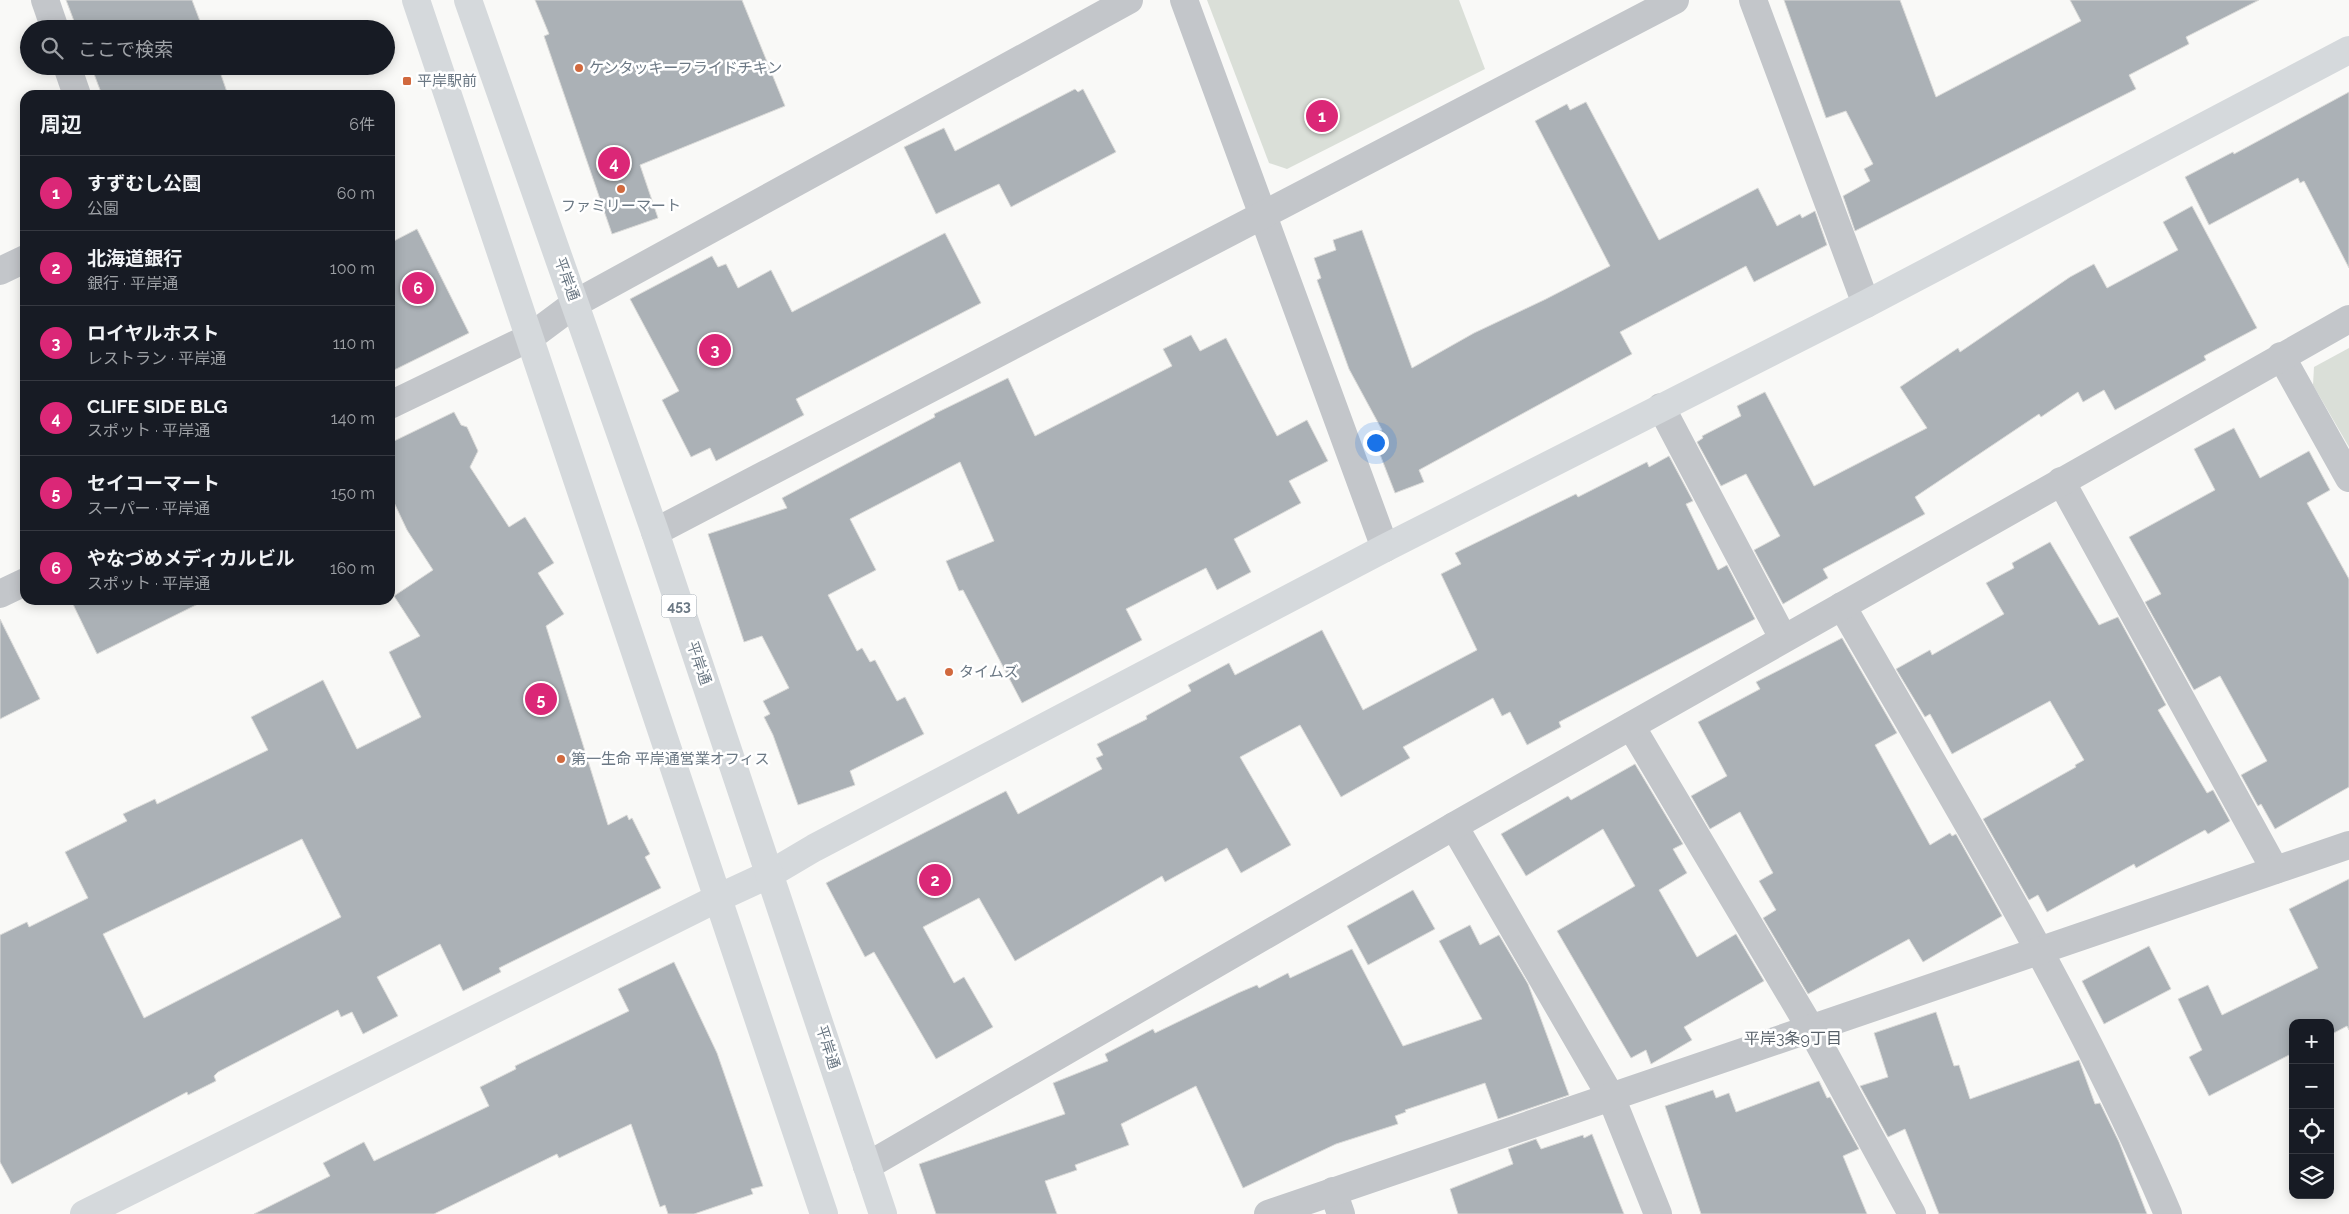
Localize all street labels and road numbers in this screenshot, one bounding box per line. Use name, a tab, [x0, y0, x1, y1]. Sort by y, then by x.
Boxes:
street label: 平岸通	[551, 255, 583, 303]
road number: 453	[662, 594, 696, 618]
street label: 平岸通	[683, 639, 715, 687]
street label: 平岸通	[812, 1023, 844, 1071]

